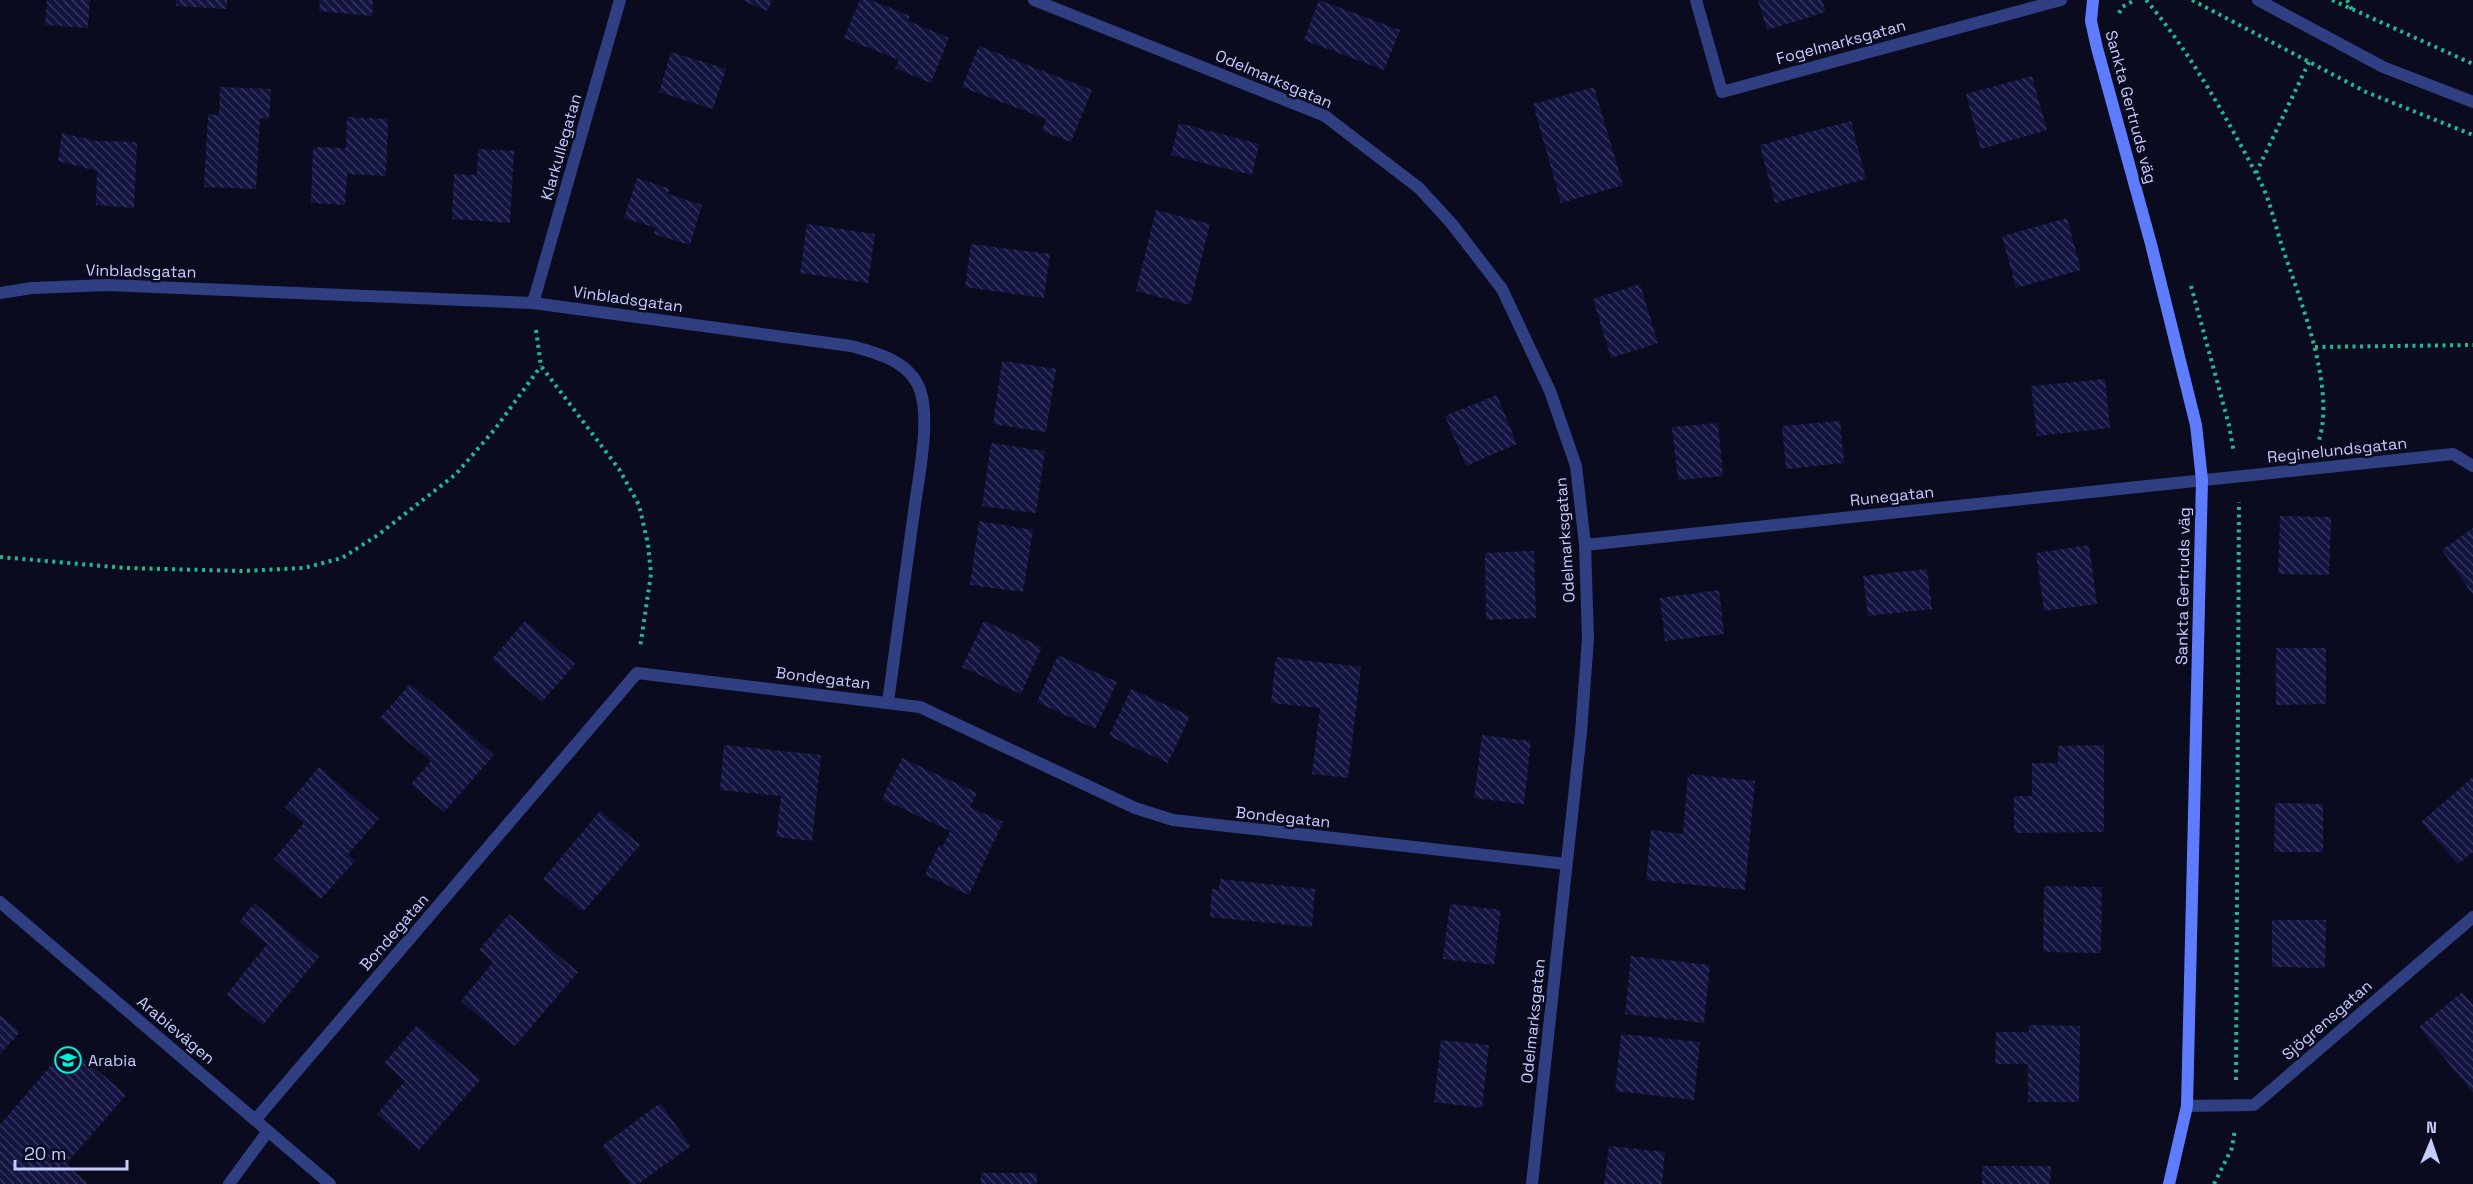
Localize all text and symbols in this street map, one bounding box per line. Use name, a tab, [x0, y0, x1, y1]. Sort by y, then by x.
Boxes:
street label: Fogelmarksgatan	[1774, 15, 1908, 69]
street label: Sankta Gertruds väg	[2100, 28, 2162, 186]
street label: Odelmarksgatan	[1212, 45, 1336, 113]
street label: Klarkullegatan	[536, 91, 586, 203]
street label: Vinbladsgatan	[85, 260, 197, 282]
street label: Vinbladsgatan	[572, 281, 684, 317]
street label: Reginelundsgatan	[2266, 432, 2408, 468]
street label: Odelmarksgatan	[1550, 477, 1580, 603]
street label: Runegatan	[1849, 481, 1935, 511]
street label: Sankta Gertruds väg	[2171, 507, 2195, 665]
street label: Bondegatan	[774, 662, 872, 694]
street label: Bondegatan	[1234, 802, 1332, 832]
street label: Bondegatan	[355, 889, 433, 975]
street label: Odelmarksgatan	[1516, 957, 1550, 1085]
street label: Sjögrensgatan	[2278, 975, 2376, 1065]
street label: Arabievägen	[133, 991, 219, 1069]
school or university icon: Arabia	[53, 1045, 83, 1075]
place label: Arabia	[88, 1050, 136, 1071]
north arrow	[2401, 1112, 2461, 1172]
text: N	[2426, 1117, 2437, 1138]
scale bar	[15, 1133, 128, 1171]
text: 20 m	[24, 1142, 67, 1165]

